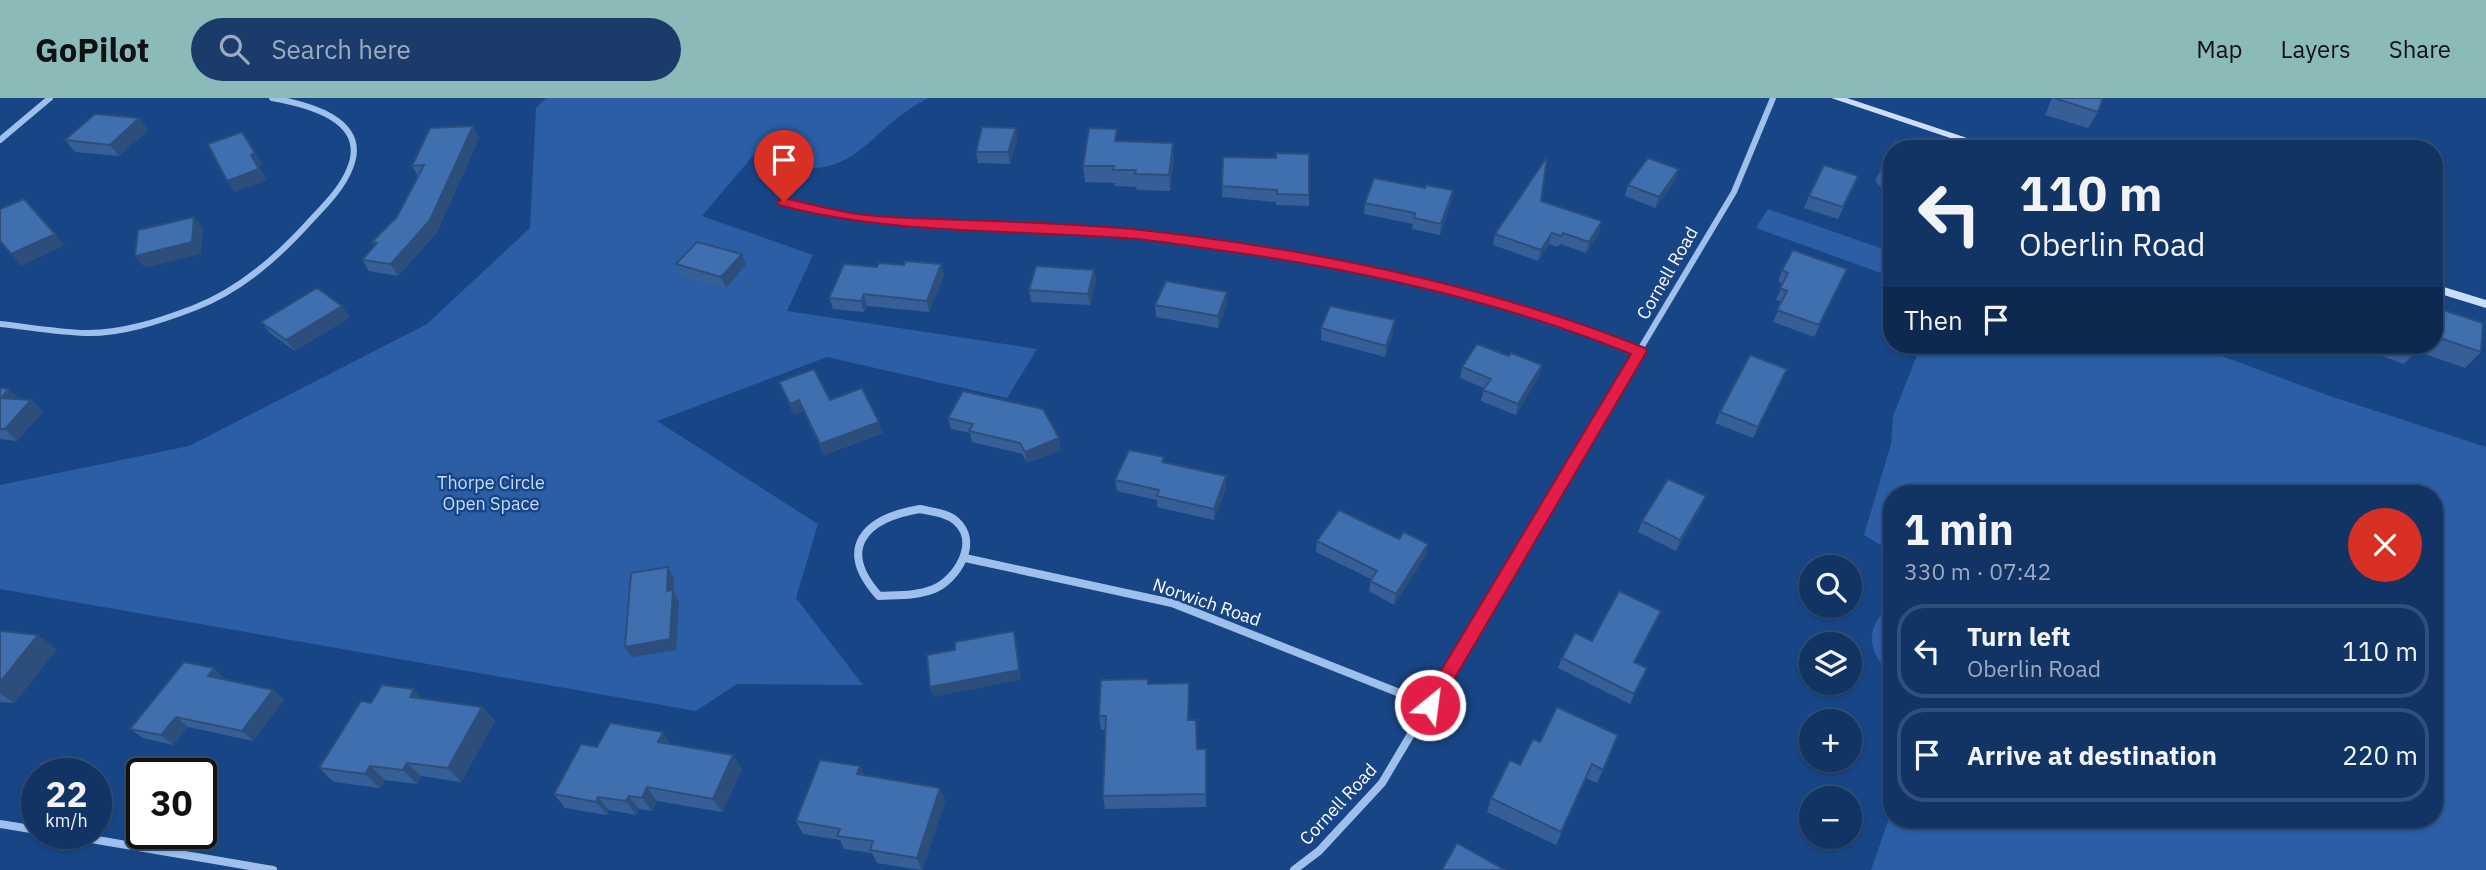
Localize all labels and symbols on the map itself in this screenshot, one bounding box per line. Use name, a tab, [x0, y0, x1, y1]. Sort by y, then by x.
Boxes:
pin	[754, 130, 814, 202]
street label: Cornell Road	[1631, 223, 1703, 323]
park label: Thorpe Circle Open Space	[437, 471, 545, 515]
street label: Norwich Road	[1150, 573, 1264, 631]
position arrow	[1393, 668, 1467, 742]
speed limit sign: 30	[126, 758, 217, 849]
street label: Cornell Road	[1294, 758, 1382, 850]

